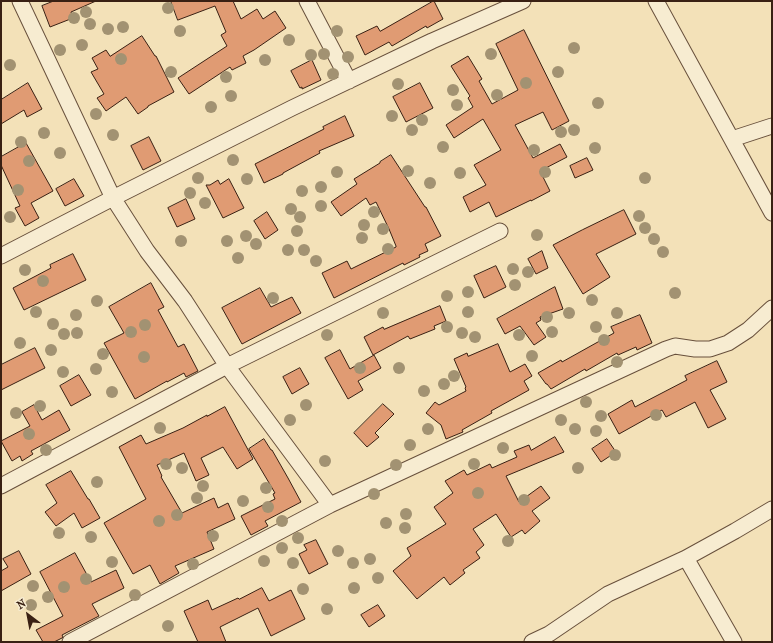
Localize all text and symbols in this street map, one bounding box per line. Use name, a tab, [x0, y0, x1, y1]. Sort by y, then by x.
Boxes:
north arrow	[8, 595, 48, 635]
text: N	[14, 597, 28, 612]

